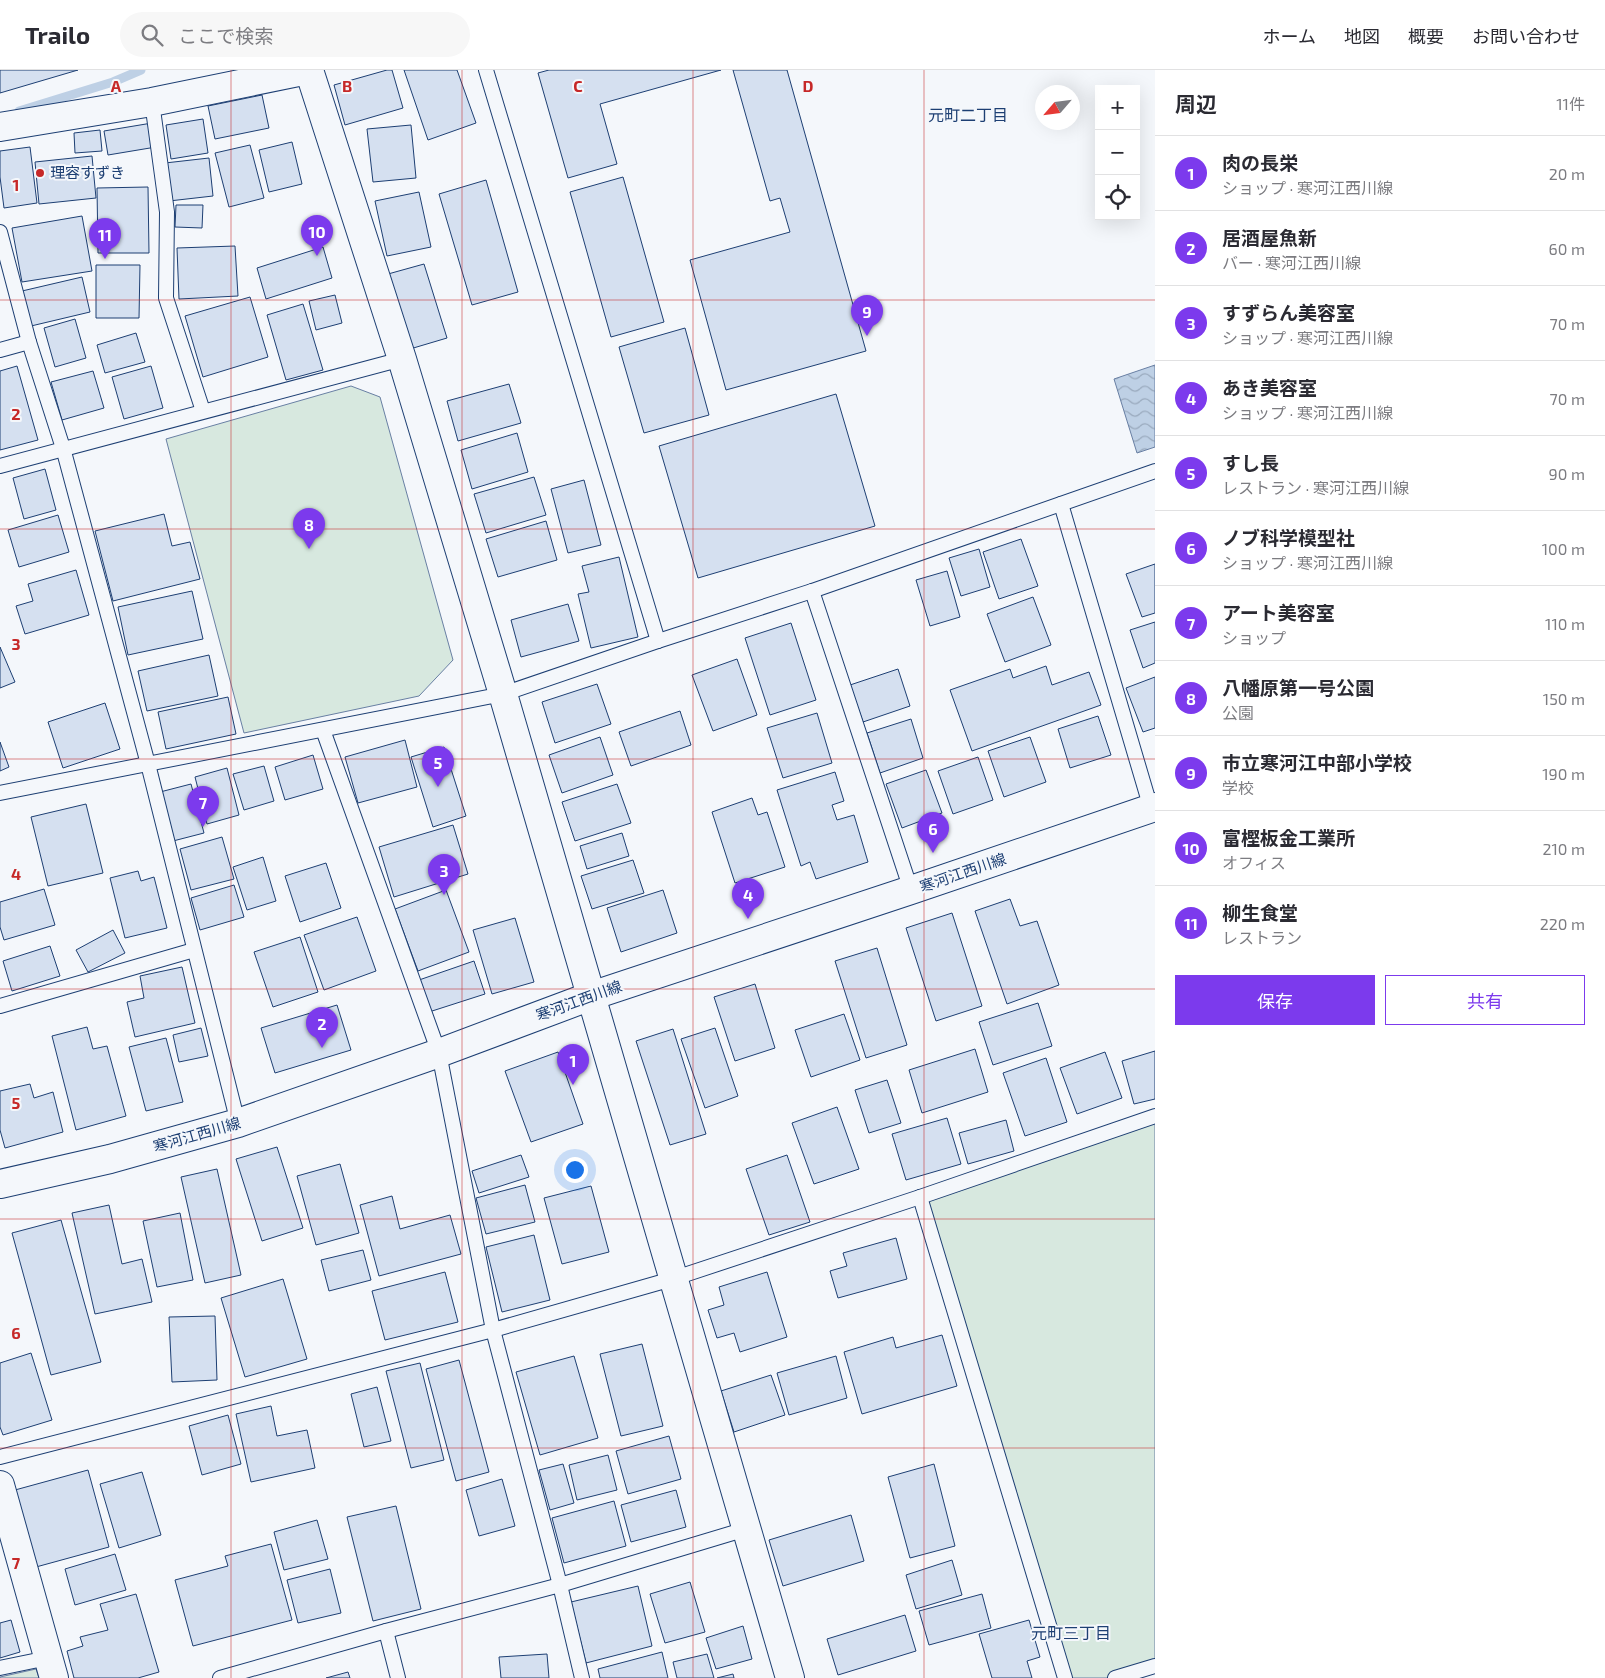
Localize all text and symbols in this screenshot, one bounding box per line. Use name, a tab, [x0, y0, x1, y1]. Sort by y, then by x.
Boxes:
search box	[120, 12, 470, 57]
text: Trailo	[25, 20, 90, 49]
icon: search	[138, 21, 166, 49]
text: ここで検索	[178, 24, 273, 47]
text: ホーム	[1263, 25, 1316, 47]
text: 地図	[1344, 25, 1380, 47]
text: 概要	[1408, 25, 1444, 47]
text: お問い合わせ	[1472, 25, 1580, 47]
text: A	[111, 76, 122, 95]
text: B	[342, 76, 352, 95]
text: C	[573, 76, 583, 95]
text: D	[803, 76, 814, 95]
north arrow	[1035, 85, 1080, 130]
map controls	[1095, 85, 1140, 220]
button: +	[1095, 85, 1140, 130]
text: 周辺	[1175, 91, 1217, 116]
text: 11件	[1556, 94, 1585, 113]
district label: 元町二丁目	[928, 105, 1008, 124]
button: −	[1095, 130, 1140, 175]
text: 肉の長栄	[1222, 151, 1298, 174]
place label: 理容すずき	[50, 163, 125, 181]
text: 1	[1188, 164, 1194, 183]
text: 20 m	[1549, 164, 1585, 183]
marker: 理容すずき	[34, 167, 46, 179]
text: 1	[13, 175, 19, 194]
button: locate	[1095, 175, 1140, 220]
text: ショップ · 寒河江西川線	[1222, 178, 1393, 197]
pin: 10	[301, 215, 333, 256]
pin: 11	[89, 218, 121, 259]
text: 居酒屋魚新	[1222, 226, 1317, 249]
text: 2	[1186, 239, 1196, 258]
text: 60 m	[1549, 239, 1585, 258]
text: バー · 寒河江西川線	[1222, 253, 1361, 272]
pin: 9	[851, 295, 883, 336]
text: すずらん美容室	[1222, 301, 1355, 324]
text: 3	[1186, 314, 1196, 333]
text: 70 m	[1550, 314, 1585, 333]
text: ショップ · 寒河江西川線	[1222, 328, 1393, 347]
text: あき美容室	[1222, 376, 1317, 399]
text: 4	[1186, 389, 1196, 408]
text: 70 m	[1550, 389, 1585, 408]
text: ショップ · 寒河江西川線	[1222, 403, 1393, 422]
text: 2	[11, 404, 21, 423]
text: すし長	[1222, 451, 1279, 474]
text: 5	[1187, 464, 1195, 483]
text: 90 m	[1549, 464, 1585, 483]
text: レストラン · 寒河江西川線	[1222, 478, 1409, 497]
pin: 8	[293, 508, 325, 549]
text: ノブ科学模型社	[1222, 526, 1355, 549]
text: 6	[1186, 539, 1196, 558]
text: 100 m	[1542, 539, 1585, 558]
text: ショップ · 寒河江西川線	[1222, 553, 1393, 572]
text: アート美容室	[1222, 601, 1335, 624]
text: 7	[1187, 614, 1195, 633]
text: 110 m	[1545, 614, 1585, 633]
text: ショップ	[1222, 628, 1286, 647]
text: 3	[11, 634, 21, 653]
text: 八幡原第一号公園	[1222, 676, 1374, 699]
text: 8	[1186, 689, 1196, 708]
text: 150 m	[1543, 689, 1585, 708]
text: 公園	[1222, 703, 1254, 722]
pin: 5	[422, 746, 454, 787]
text: 市立寒河江中部小学校	[1222, 751, 1412, 774]
text: 9	[1186, 764, 1196, 783]
text: 190 m	[1542, 764, 1585, 783]
text: 学校	[1222, 778, 1254, 797]
pin: 7	[187, 786, 219, 827]
pin: 6	[917, 812, 949, 853]
text: 富樫板金工業所	[1222, 826, 1355, 849]
text: 10	[1182, 839, 1200, 858]
text: 210 m	[1542, 839, 1585, 858]
street label: 寒河江西川線	[917, 849, 1008, 895]
text: オフィス	[1222, 853, 1286, 872]
pin: 3	[428, 854, 460, 895]
text: 4	[11, 864, 21, 883]
pin: 4	[732, 878, 764, 919]
text: 柳生食堂	[1222, 901, 1298, 924]
text: 11	[1184, 914, 1198, 933]
text: 220 m	[1540, 914, 1585, 933]
text: レストラン	[1222, 928, 1302, 947]
button: 保存	[1175, 975, 1375, 1025]
button: 共有	[1385, 975, 1585, 1025]
street label: 寒河江西川線	[533, 976, 624, 1024]
pin: 2	[306, 1007, 338, 1048]
pin: 1	[557, 1044, 589, 1085]
text: 5	[12, 1093, 21, 1112]
street label: 寒河江西川線	[151, 1113, 242, 1155]
your location	[562, 1157, 588, 1183]
text: 6	[11, 1323, 21, 1342]
text: 7	[12, 1553, 21, 1572]
district label: 元町三丁目	[1031, 1623, 1111, 1642]

